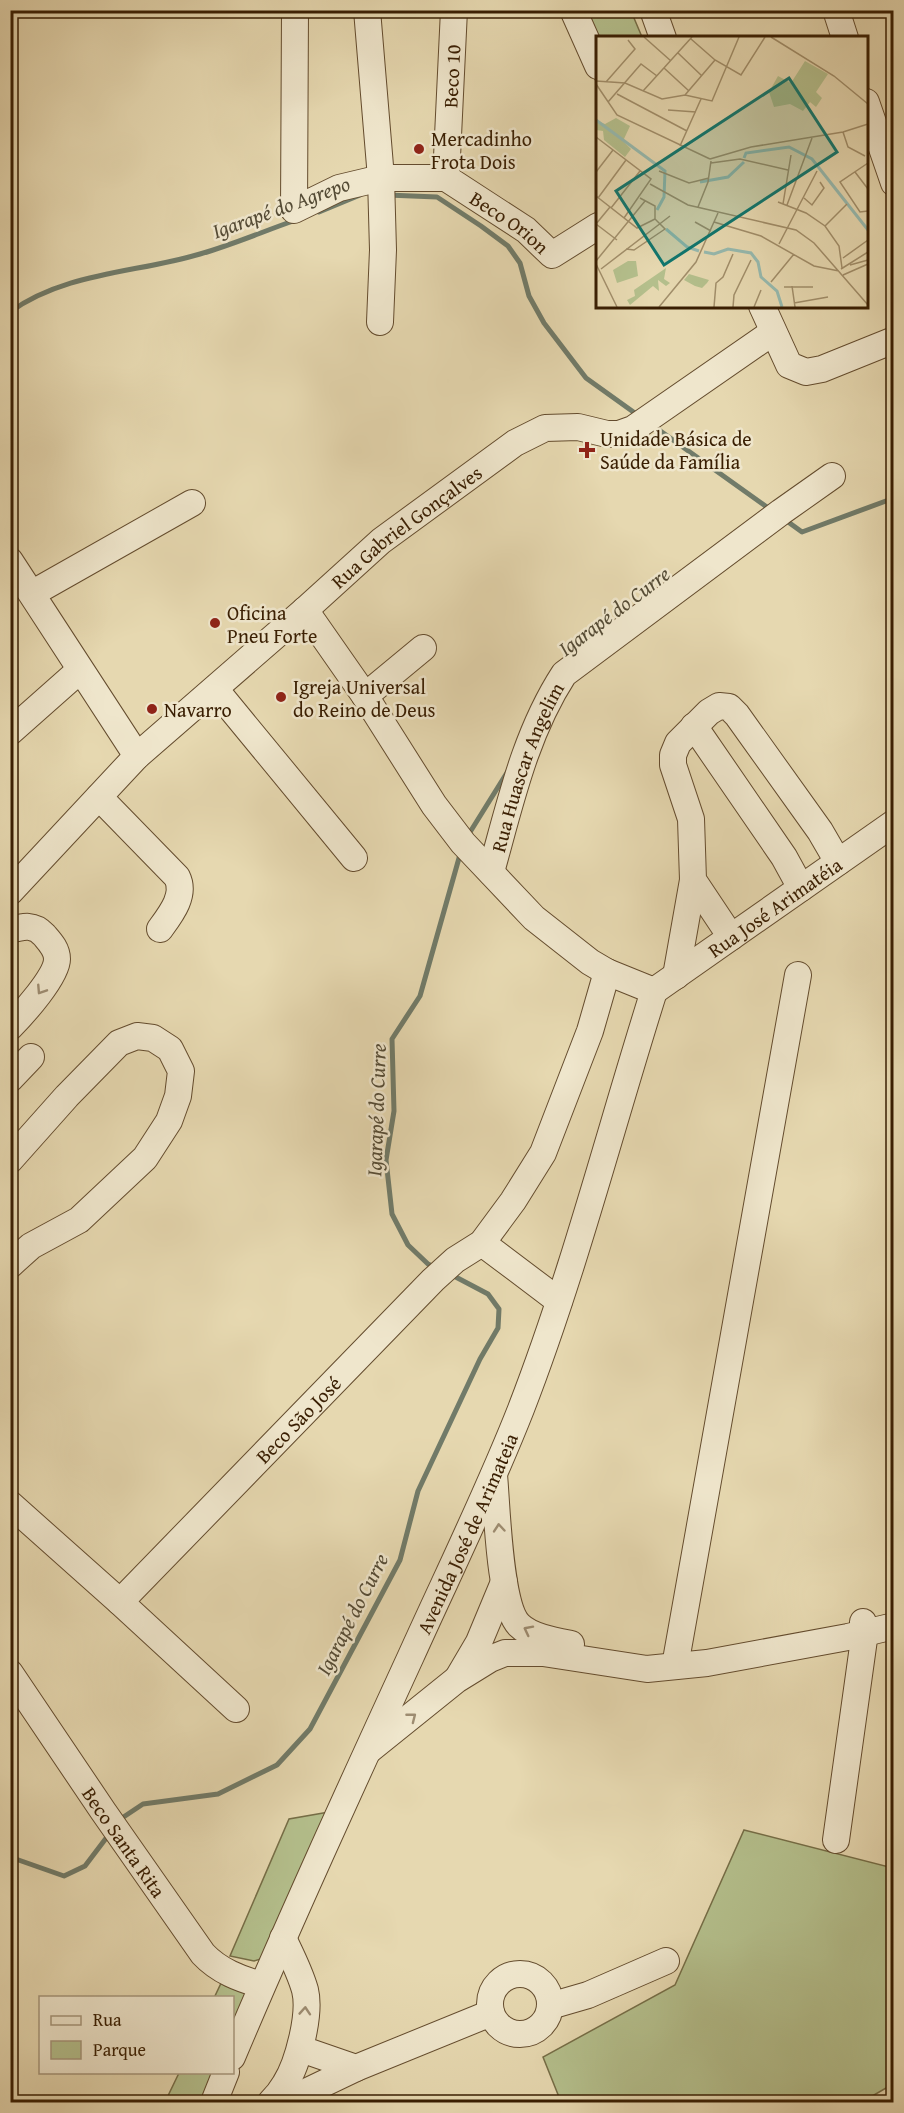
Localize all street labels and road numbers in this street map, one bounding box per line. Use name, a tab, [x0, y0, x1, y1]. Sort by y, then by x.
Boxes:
street label: Beco 10	[435, 44, 467, 109]
street label: Beco Orion	[465, 183, 556, 260]
street label: Rua Gabriel Gonçalves	[324, 458, 487, 595]
street label: Rua Huascar Angelim	[483, 676, 571, 855]
street label: Rua José Arimatéia	[701, 849, 848, 964]
street label: Beco São José	[248, 1369, 347, 1469]
street label: Avenida José de Arimateia	[409, 1428, 525, 1638]
street label: Beco Santa Rita	[76, 1780, 174, 1904]

